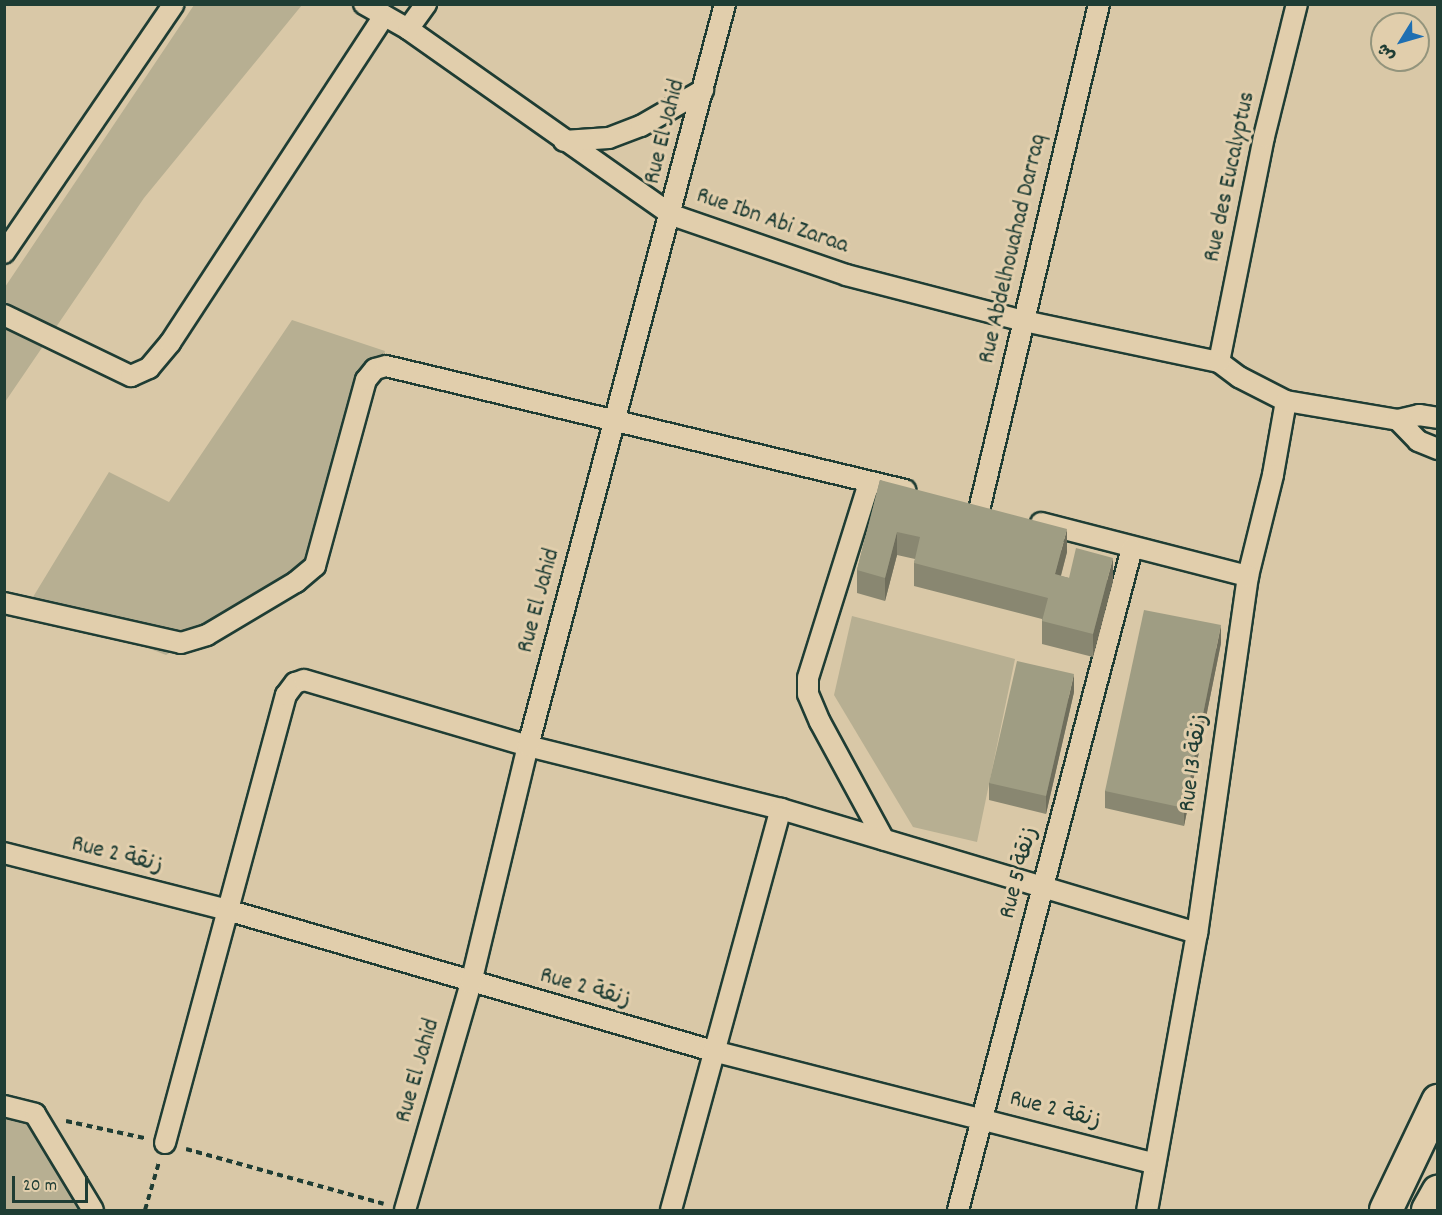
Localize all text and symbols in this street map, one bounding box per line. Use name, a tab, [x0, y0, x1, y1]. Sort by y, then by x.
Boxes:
north arrow	[1370, 12, 1430, 72]
text: ش	[1372, 38, 1401, 66]
street label: Rue El Jahid	[639, 77, 693, 187]
street label: Rue des Eucalyptus	[1199, 89, 1263, 265]
street label: Rue Abdelhouahad Darraq	[974, 131, 1054, 367]
street label: Rue Ibn Abi Zaraa	[692, 182, 852, 262]
street label: Rue El Jahid	[512, 546, 568, 656]
street label: Rue 13 زنقة	[1174, 712, 1216, 814]
street label: Rue 5 زنقة	[994, 824, 1046, 922]
street label: Rue 2 زنقة	[68, 831, 166, 881]
street label: Rue 2 زنقة	[536, 962, 634, 1016]
street label: Rue El Jahid	[390, 1016, 448, 1126]
street label: Rue 2 زنقة	[1006, 1085, 1104, 1137]
scale bar	[15, 1164, 92, 1202]
text: 20 m	[23, 1174, 57, 1199]

